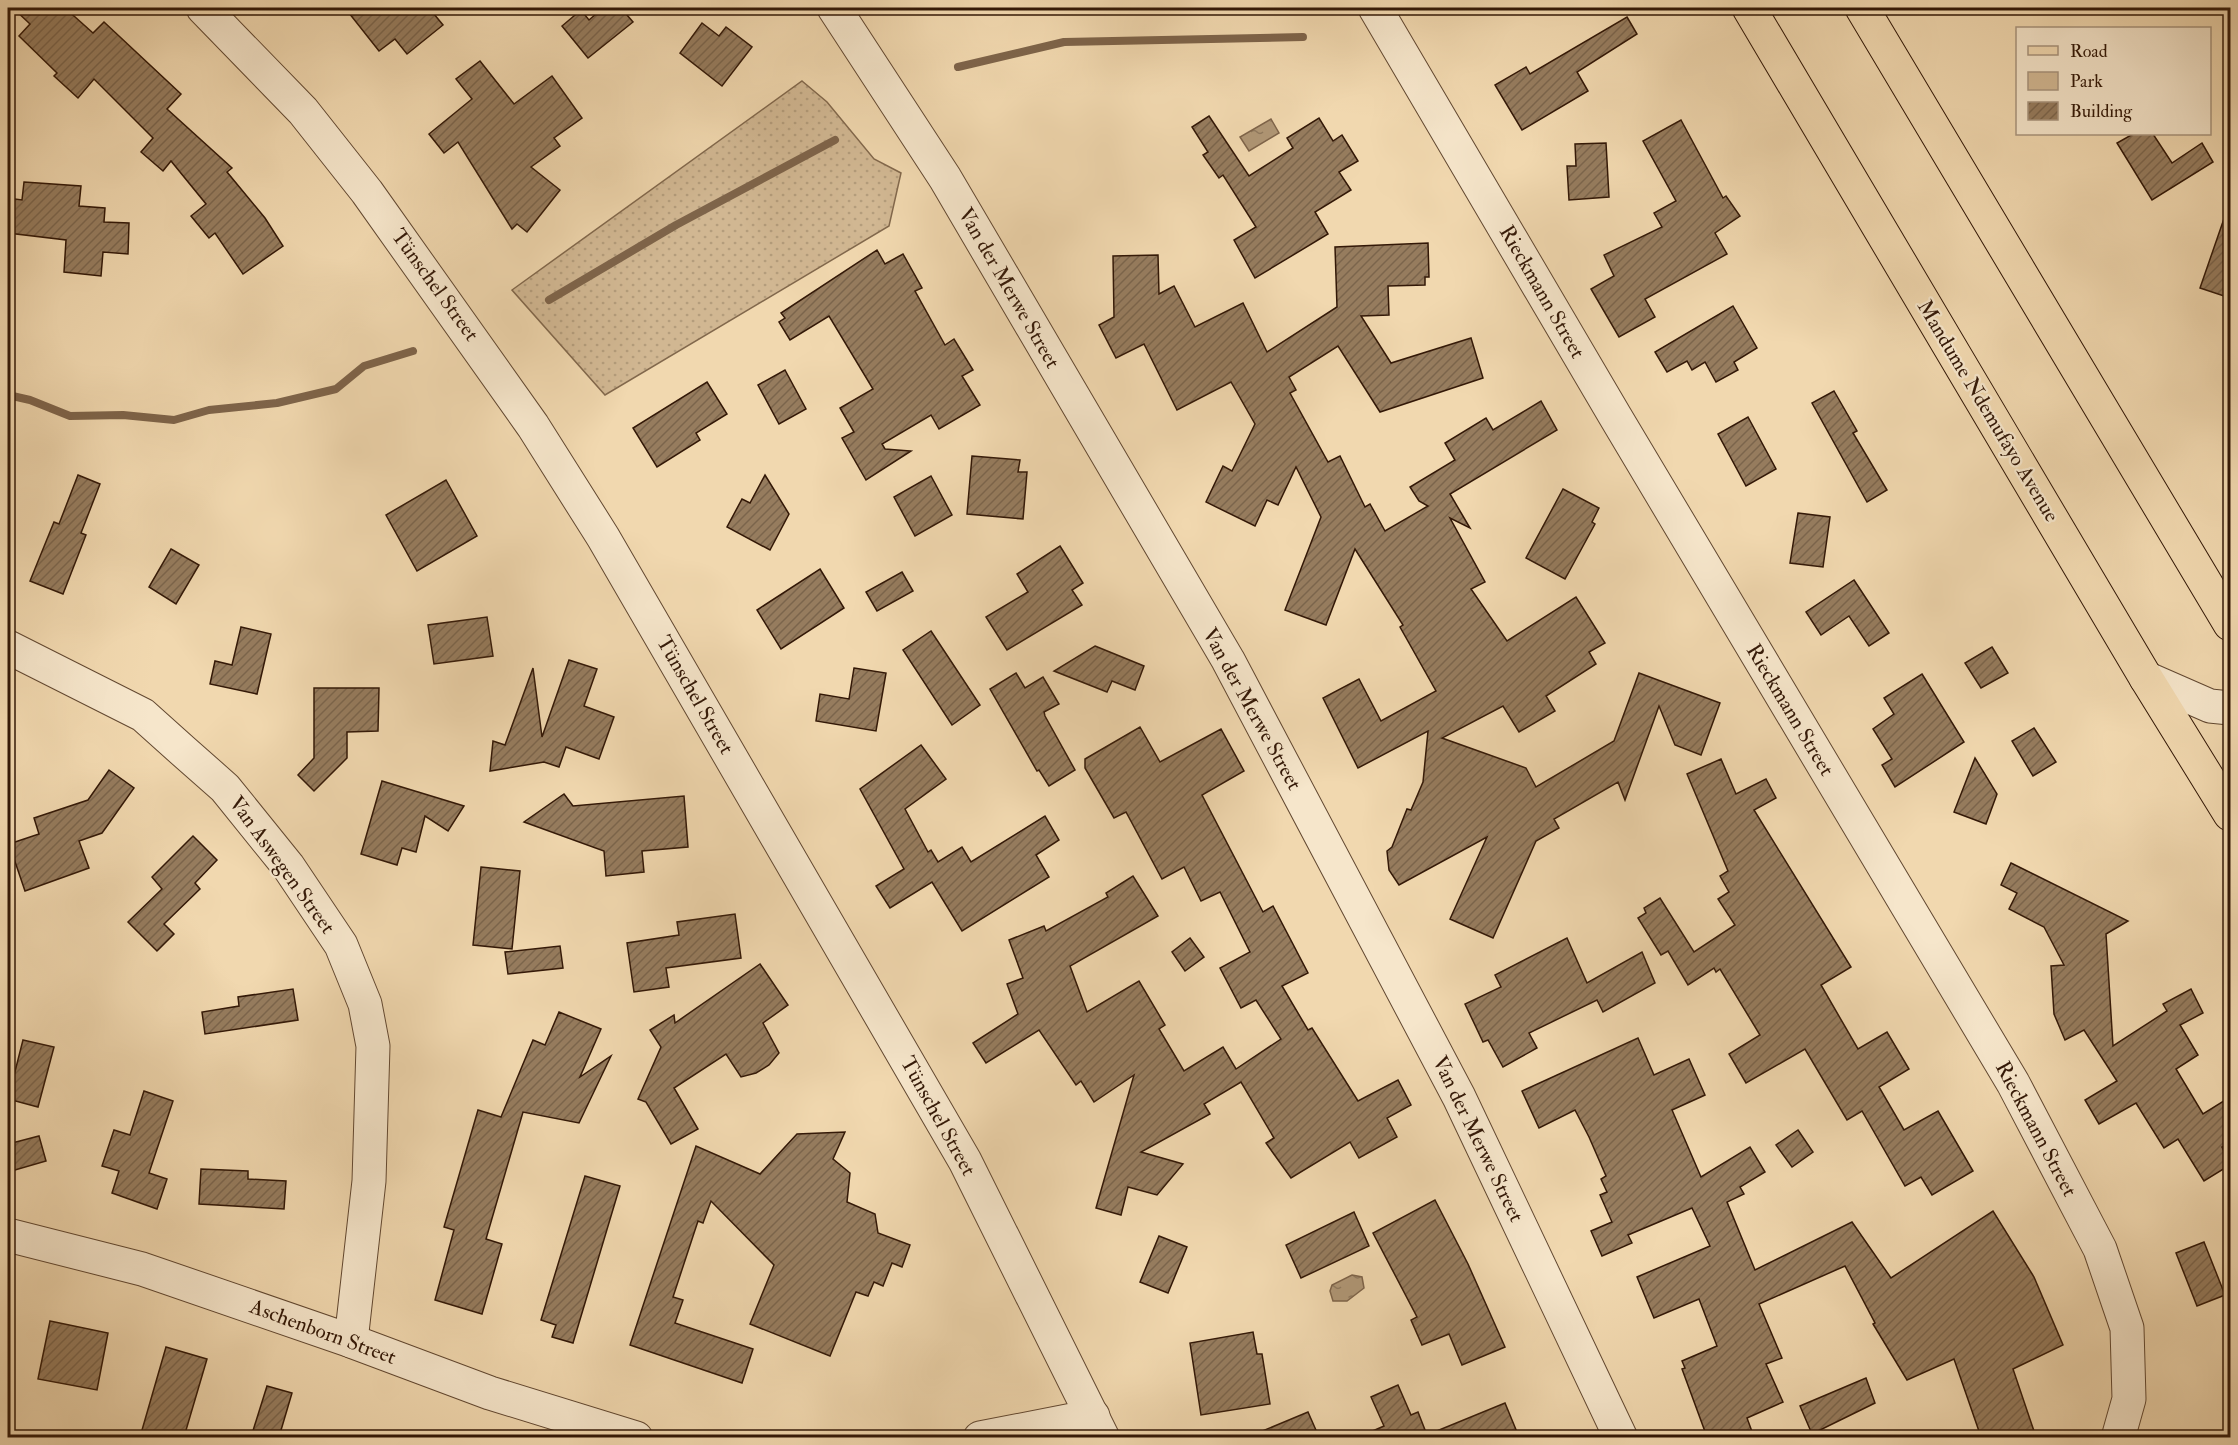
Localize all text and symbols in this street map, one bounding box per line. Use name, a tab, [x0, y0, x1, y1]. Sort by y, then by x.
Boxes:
legend	[2016, 27, 2211, 135]
text: Road	[2070, 40, 2108, 63]
text: Park	[2070, 70, 2103, 93]
text: Building	[2070, 100, 2133, 123]
street label: Van der Merwe Street	[952, 203, 1066, 374]
street label: Rieckmann Street	[1493, 221, 1591, 364]
street label: Tünschel Street	[385, 223, 485, 347]
street label: Mandume Ndemufayo Avenue	[1911, 295, 2065, 527]
street label: Van der Merwe Street	[1196, 623, 1308, 795]
street label: Tünschel Street	[650, 631, 740, 759]
street label: Rieckmann Street	[1740, 639, 1840, 781]
street label: Van Aswegen Street	[223, 791, 341, 939]
street label: Tünschel Street	[894, 1051, 982, 1181]
street label: Van der Merwe Street	[1426, 1052, 1530, 1227]
street label: Rieckmann Street	[1989, 1057, 2083, 1201]
street label: Aschenborn Street	[245, 1293, 400, 1371]

